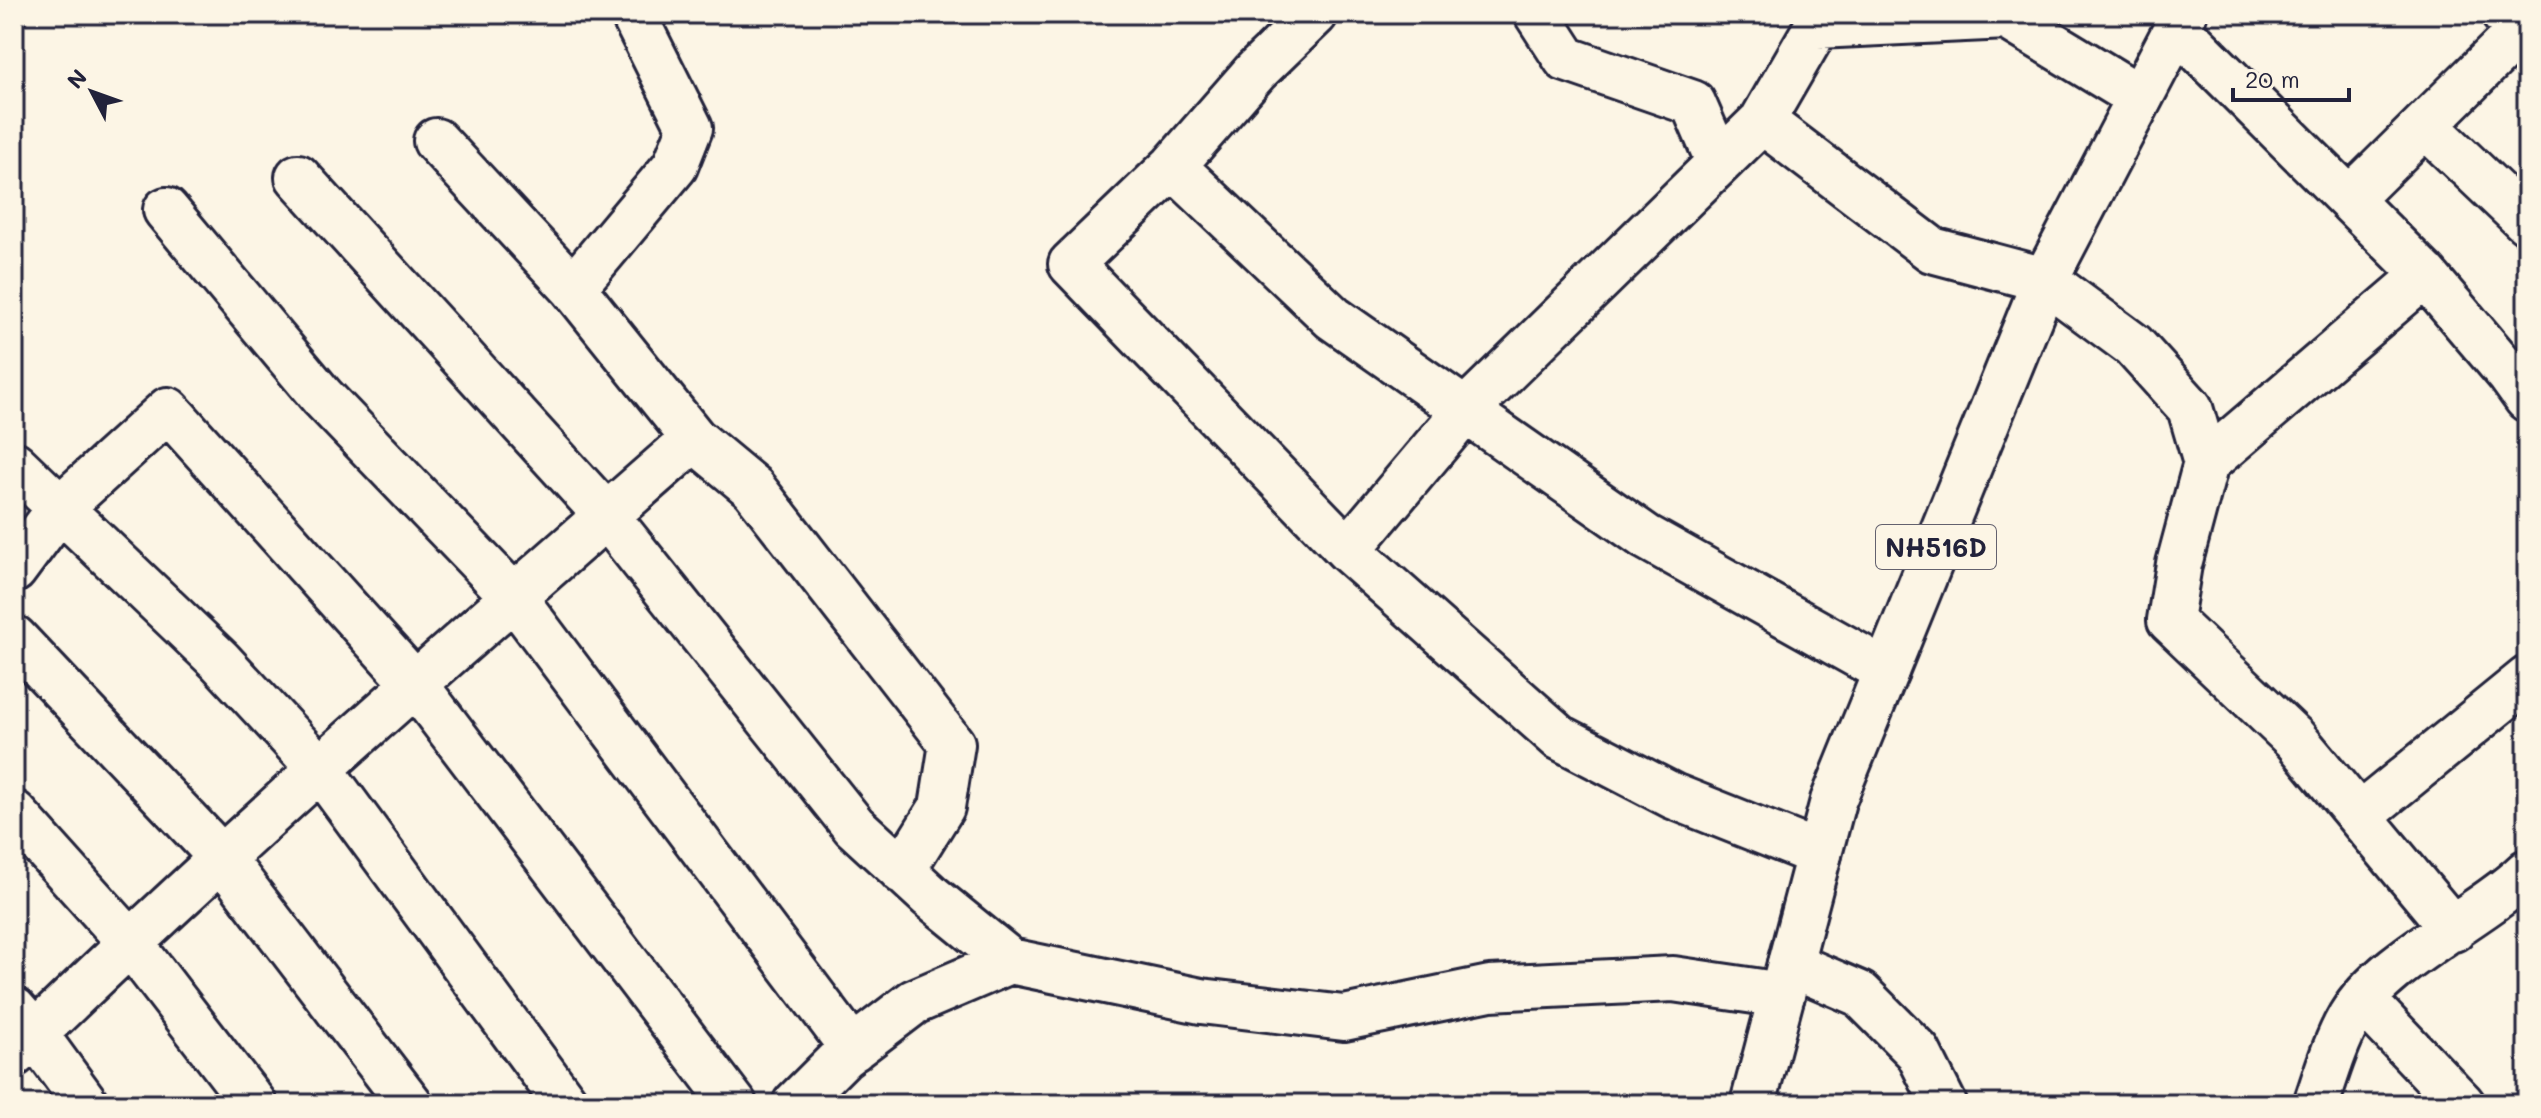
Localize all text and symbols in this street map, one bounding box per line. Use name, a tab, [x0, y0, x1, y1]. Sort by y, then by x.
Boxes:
north arrow	[52, 52, 132, 132]
scale bar	[2233, 52, 2349, 102]
text: N	[60, 63, 93, 94]
text: 20 m	[2245, 63, 2300, 94]
road number: NH516D	[1876, 525, 1996, 569]

